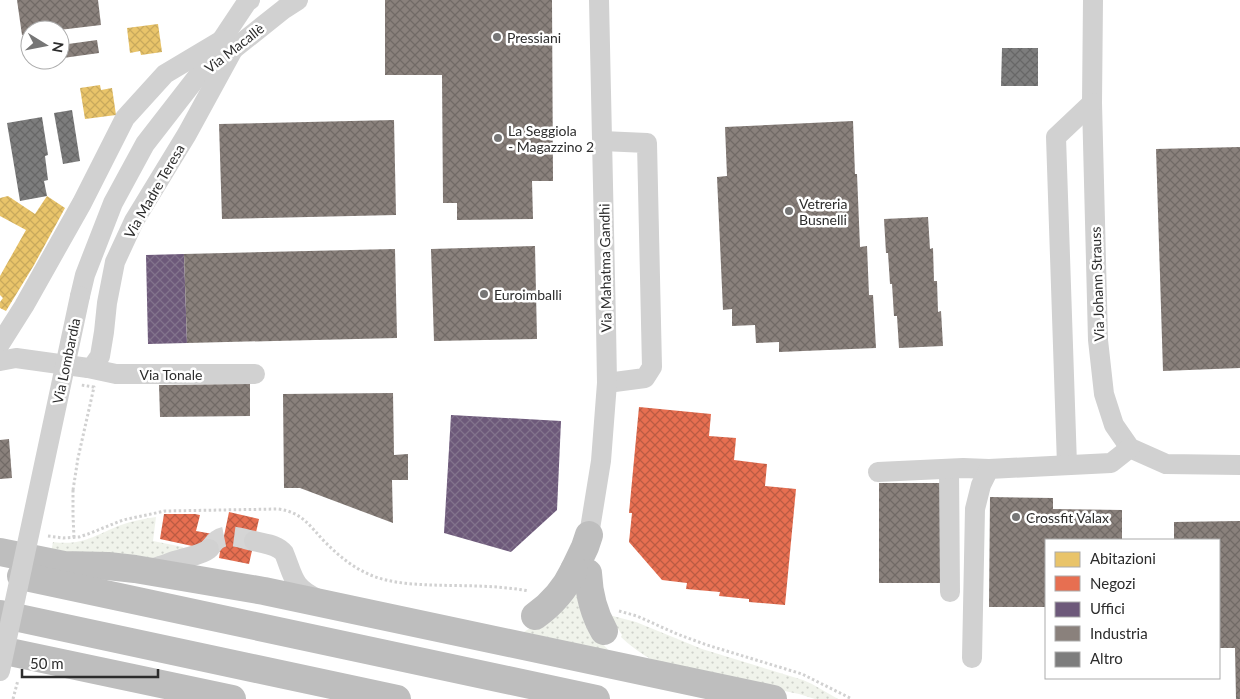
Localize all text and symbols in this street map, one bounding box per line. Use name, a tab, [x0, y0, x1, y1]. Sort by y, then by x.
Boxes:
north arrow	[20, 20, 70, 70]
street label: Via Macallè	[201, 20, 267, 76]
place label: Pressiani	[507, 29, 561, 46]
marker: Pressiani	[491, 31, 503, 43]
text: N	[49, 41, 68, 54]
place label: La Seggiola - Magazzino 2	[508, 122, 594, 155]
marker: La Seggiola - Magazzino 2	[492, 132, 504, 144]
street label: Via Madre Teresa	[120, 141, 188, 241]
place label: Vetreria Busnelli	[799, 195, 847, 228]
street label: Via Mahatma Gandhi	[595, 203, 615, 333]
marker: Vetreria Busnelli	[783, 205, 795, 217]
street label: Via Johann Strauss	[1087, 226, 1107, 342]
place label: Euroimballi	[494, 286, 562, 303]
marker: Euroimballi	[478, 288, 490, 300]
street label: Via Lombardia	[49, 317, 83, 405]
street label: Via Tonale	[140, 366, 202, 383]
place label: Crossfit Valax	[1026, 509, 1109, 526]
marker: Crossfit Valax	[1010, 511, 1022, 523]
legend	[1045, 539, 1220, 679]
text: Abitazioni	[1090, 549, 1156, 567]
text: Negozi	[1090, 574, 1136, 592]
text: Uffici	[1090, 599, 1125, 617]
text: Industria	[1090, 624, 1148, 642]
scale bar	[22, 646, 159, 678]
text: Altro	[1090, 649, 1123, 667]
text: 50 m	[30, 654, 64, 672]

